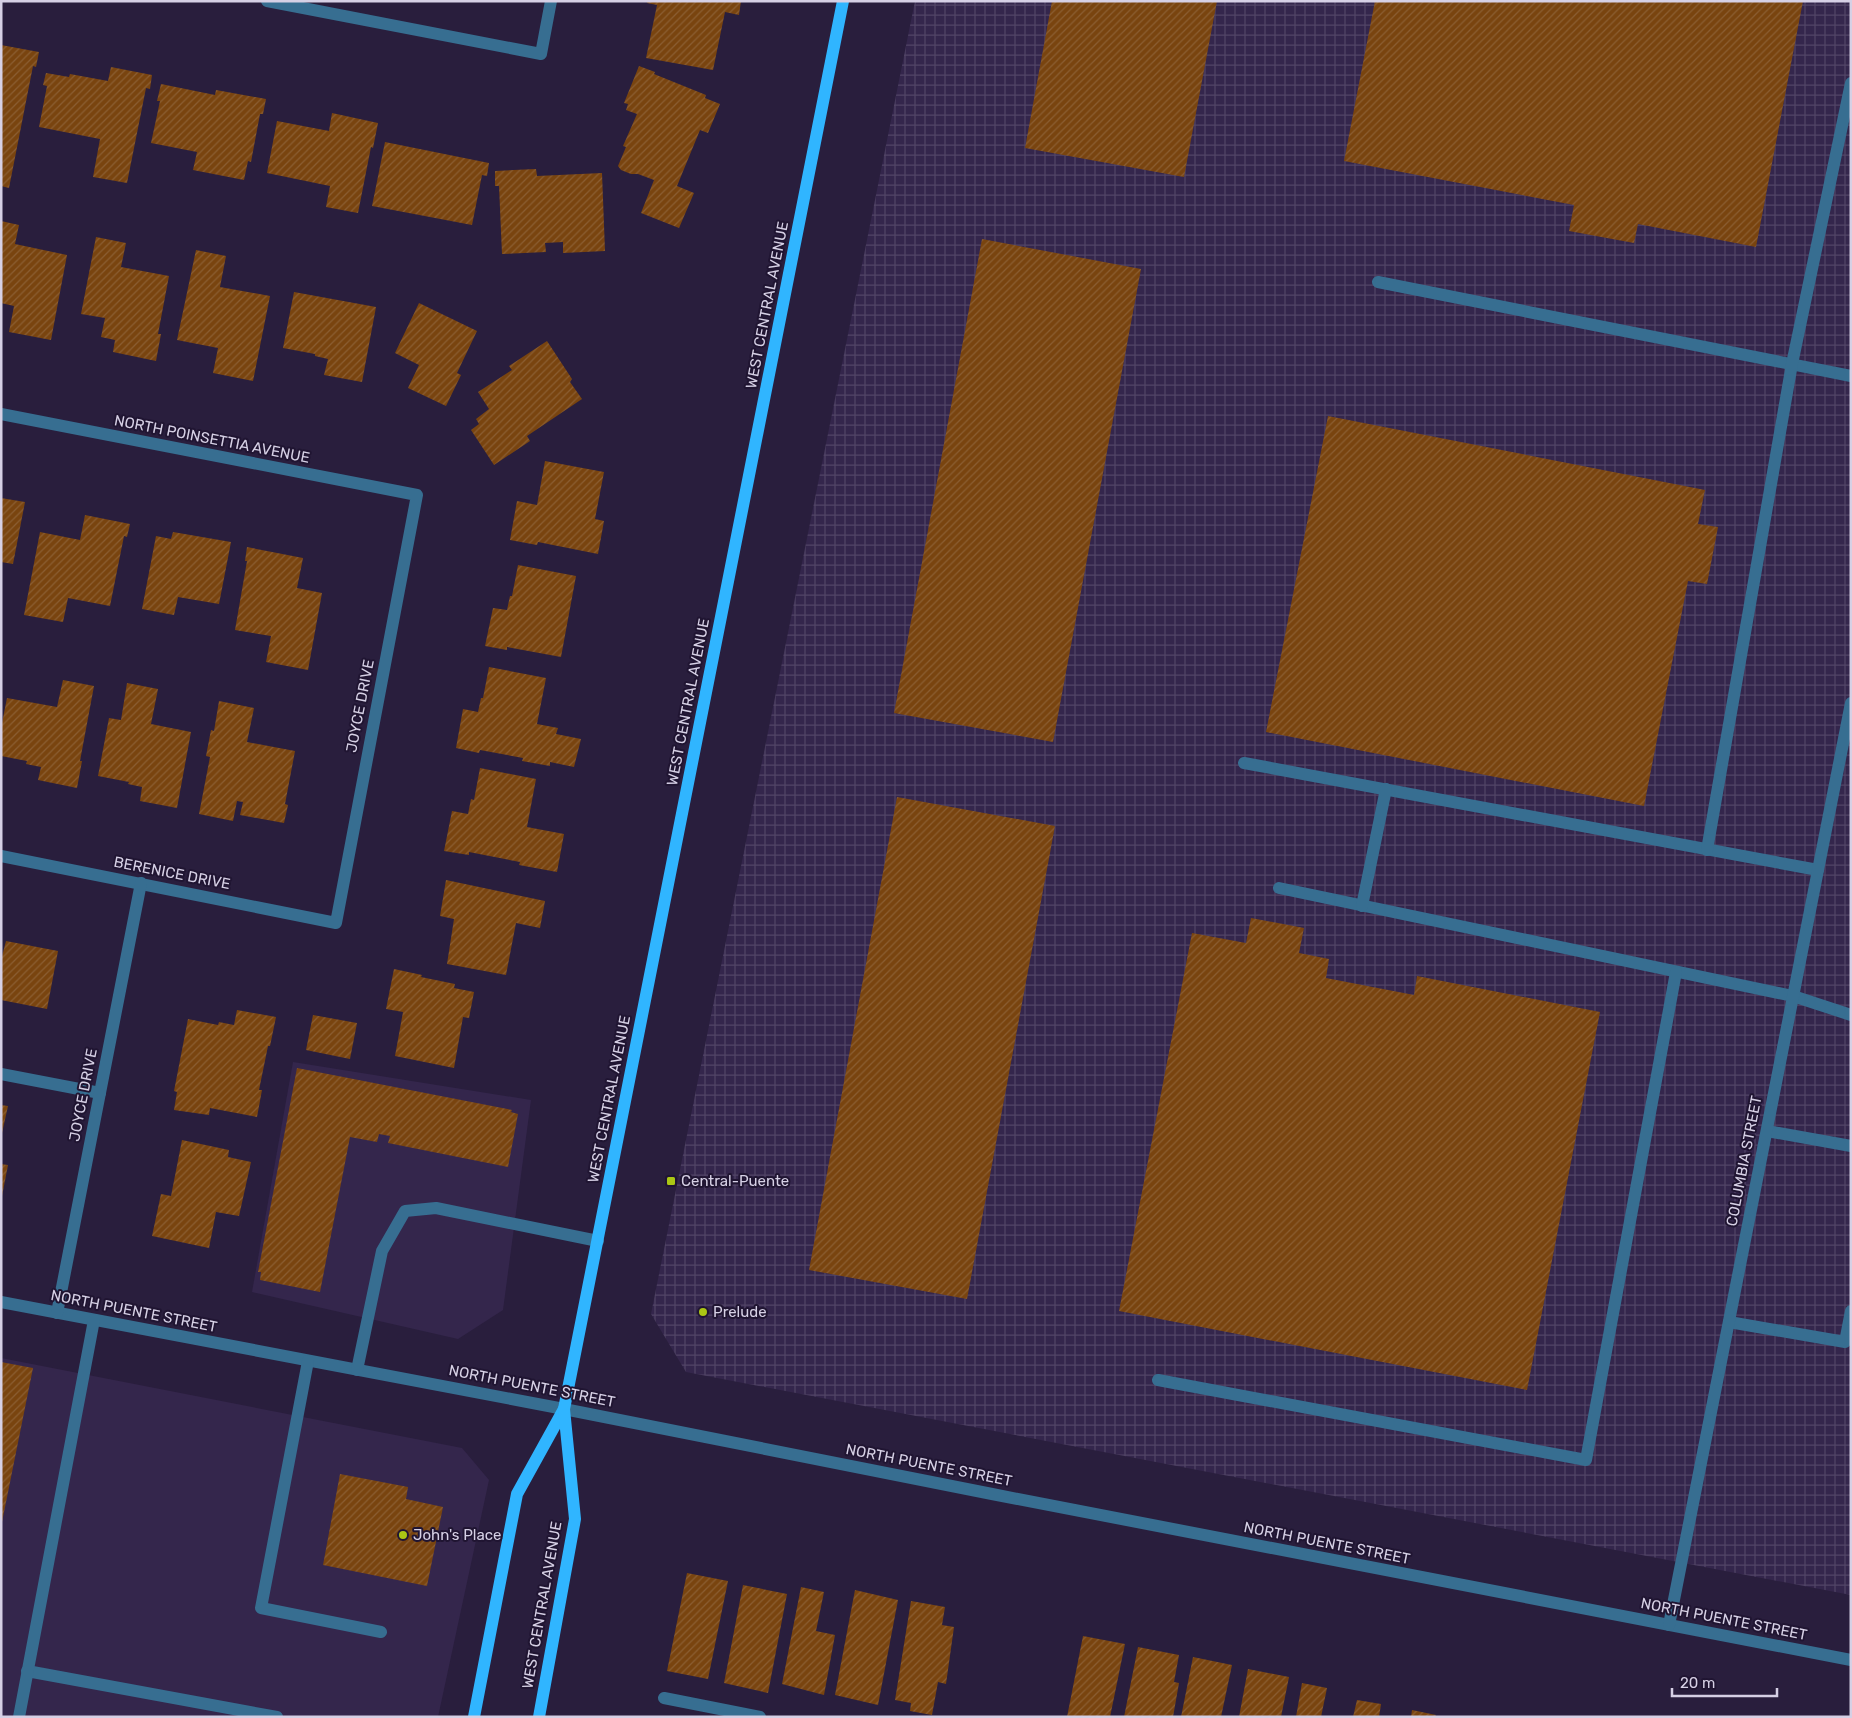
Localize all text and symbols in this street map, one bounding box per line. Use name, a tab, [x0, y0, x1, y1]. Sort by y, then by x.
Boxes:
street label: WEST CENTRAL AVENUE	[742, 220, 792, 390]
street label: NORTH POINSETTIA AVENUE	[113, 411, 311, 467]
street label: WEST CENTRAL AVENUE	[663, 617, 713, 787]
street label: JOYCE DRIVE	[342, 658, 378, 754]
street label: BERENICE DRIVE	[112, 853, 232, 893]
street label: WEST CENTRAL AVENUE	[584, 1014, 634, 1184]
street label: JOYCE DRIVE	[65, 1047, 101, 1143]
street label: COLUMBIA STREET	[1722, 1094, 1766, 1228]
place label: Central-Puente	[681, 1172, 789, 1190]
marker: Central-Puente	[665, 1175, 677, 1187]
street label: NORTH PUENTE STREET	[49, 1286, 219, 1336]
place label: Prelude	[713, 1303, 767, 1321]
marker: Prelude	[697, 1306, 709, 1318]
street label: NORTH PUENTE STREET	[447, 1361, 617, 1411]
street label: NORTH PUENTE STREET	[844, 1440, 1014, 1490]
street label: NORTH PUENTE STREET	[1242, 1518, 1412, 1568]
street label: WEST CENTRAL AVENUE	[518, 1520, 566, 1690]
place label: John's Place	[413, 1526, 501, 1544]
marker: John's Place	[397, 1529, 409, 1541]
street label: NORTH PUENTE STREET	[1639, 1594, 1809, 1644]
scale bar	[1672, 1666, 1777, 1698]
text: 20 m	[1680, 1674, 1715, 1692]

